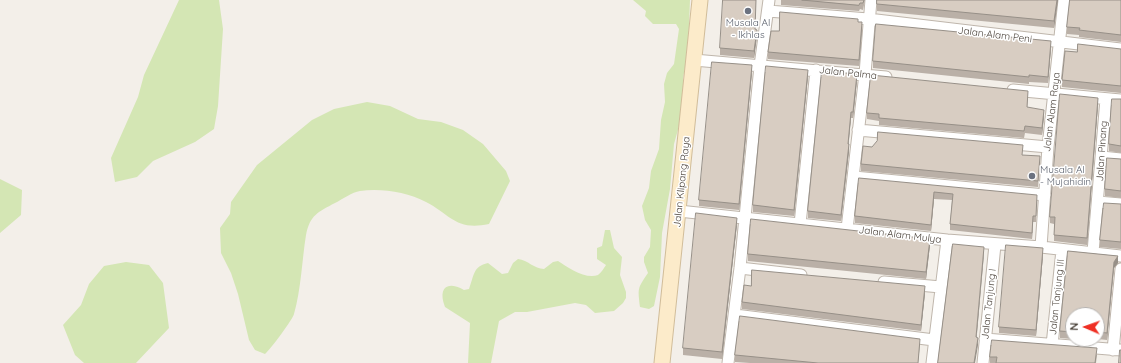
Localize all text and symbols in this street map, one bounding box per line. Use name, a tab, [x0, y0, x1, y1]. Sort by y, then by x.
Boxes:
marker: Musala Al - Ikhlas	[743, 6, 753, 16]
place label: Musala Al - Ikhlas	[726, 17, 770, 40]
street label: Jalan Alam Peni	[957, 24, 1033, 46]
street label: Jalan Palma	[818, 64, 878, 82]
street label: Jalan Alam Raya	[1041, 72, 1063, 152]
street label: Jalan Pinang	[1094, 120, 1110, 182]
street label: Jalan Klipang Raya	[671, 136, 693, 228]
place label: Musala Al - Mujahidin	[1040, 164, 1091, 188]
marker: Musala Al - Mujahidin	[1027, 171, 1037, 181]
street label: Jalan Alam Mulya	[858, 224, 942, 246]
street label: Jalan Tanjung III	[1047, 258, 1067, 336]
street label: Jalan Tanjung I	[979, 268, 999, 340]
north arrow	[1065, 307, 1105, 347]
text: N	[1067, 322, 1081, 331]

